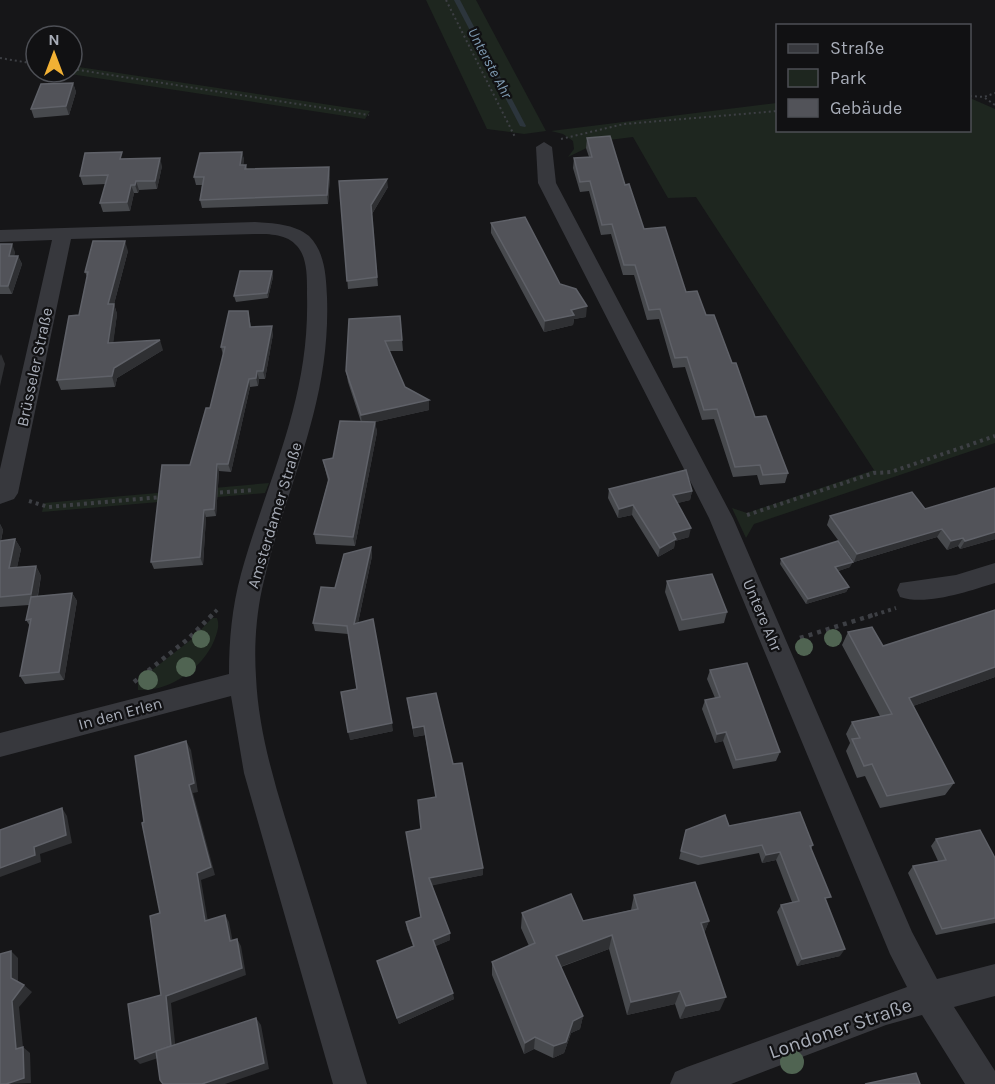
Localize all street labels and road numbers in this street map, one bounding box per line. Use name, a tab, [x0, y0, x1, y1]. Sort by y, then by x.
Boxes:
street label: Brüsseler Straße	[13, 306, 56, 428]
street label: Amsterdamer Straße	[243, 440, 306, 591]
street label: Untere Ahr	[739, 576, 786, 654]
street label: In den Erlen	[76, 693, 164, 734]
street label: Londoner Straße	[766, 993, 915, 1064]

